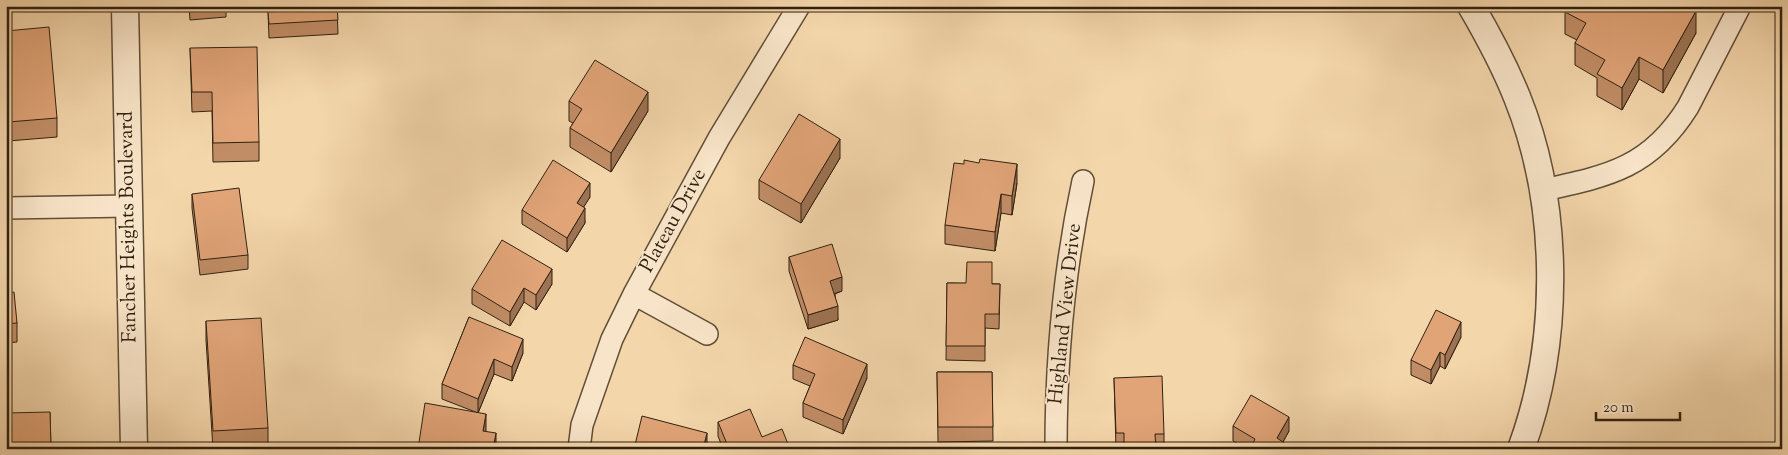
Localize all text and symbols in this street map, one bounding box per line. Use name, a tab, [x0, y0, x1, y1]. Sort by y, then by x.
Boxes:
street label: Fancher Heights Boulevard	[112, 111, 146, 343]
street label: Plateau Drive	[633, 164, 715, 278]
street label: Highland View Drive	[1042, 222, 1090, 406]
scale bar	[1596, 390, 1679, 422]
text: 20 m	[1603, 398, 1634, 419]

